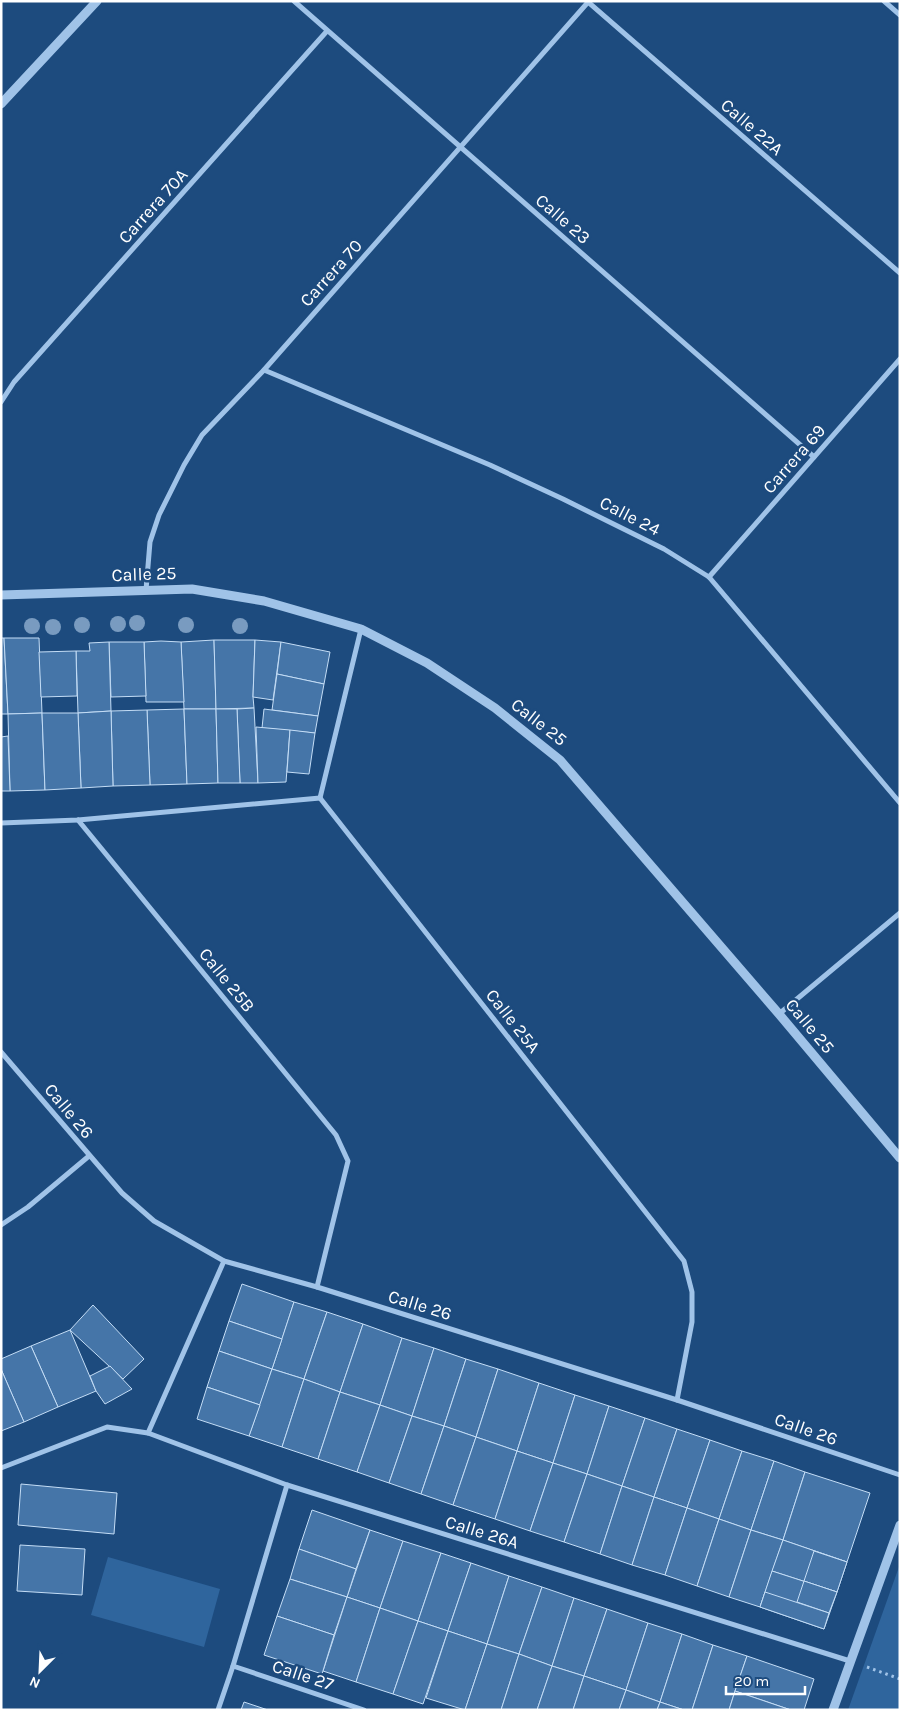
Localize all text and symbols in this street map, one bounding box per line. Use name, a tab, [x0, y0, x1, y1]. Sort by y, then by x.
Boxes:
street label: Calle 22A	[716, 94, 788, 160]
street label: Carrera 70A	[114, 164, 192, 248]
street label: Calle 23	[531, 189, 595, 249]
street label: Carrera 70	[295, 235, 367, 311]
street label: Carrera 69	[758, 420, 830, 498]
street label: Calle 24	[596, 491, 664, 541]
street label: Calle 25	[111, 562, 177, 586]
street label: Calle 25	[507, 693, 571, 751]
street label: Calle 25B	[194, 943, 260, 1017]
street label: Calle 25A	[481, 984, 545, 1058]
street label: Calle 25	[781, 994, 839, 1058]
street label: Calle 26	[40, 1079, 98, 1143]
street label: Calle 26	[386, 1285, 454, 1325]
street label: Calle 26	[772, 1408, 840, 1450]
street label: Calle 26A	[443, 1510, 521, 1554]
north arrow	[15, 1646, 65, 1696]
street label: Calle 27	[269, 1655, 337, 1695]
scale bar	[726, 1664, 805, 1696]
text: 20 m	[734, 1672, 769, 1690]
text: N	[27, 1673, 43, 1692]

